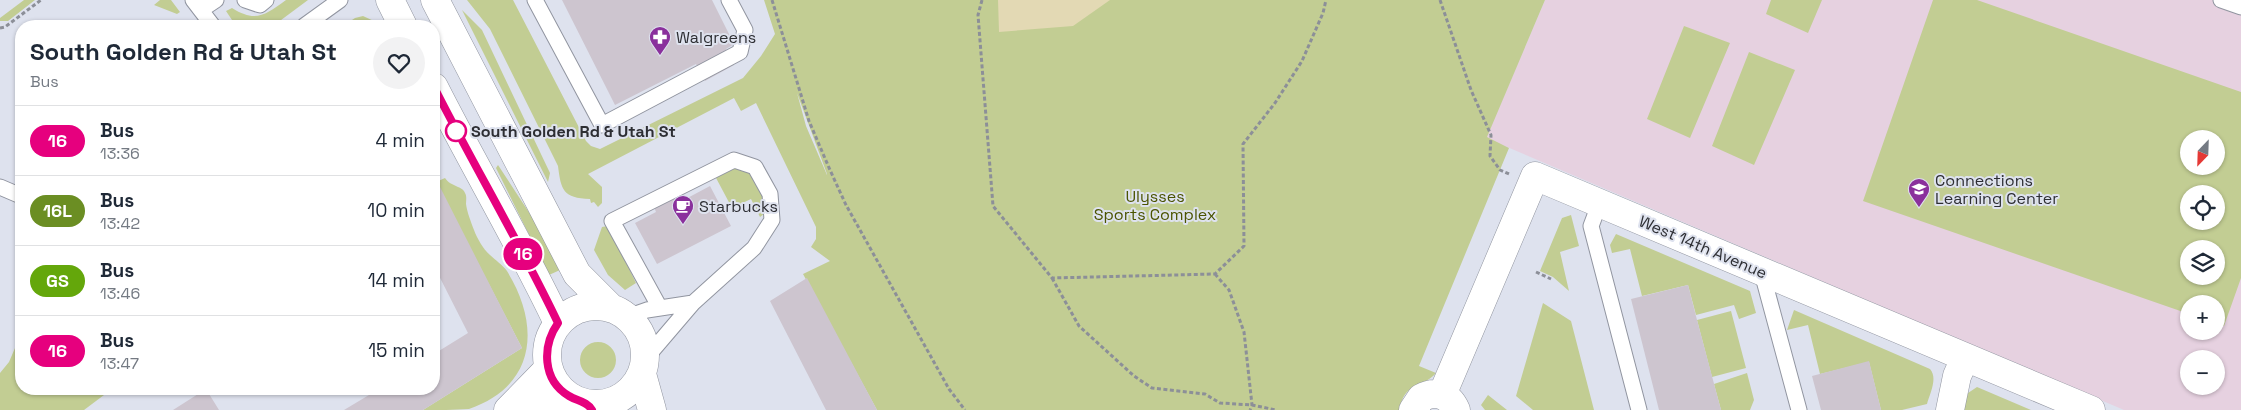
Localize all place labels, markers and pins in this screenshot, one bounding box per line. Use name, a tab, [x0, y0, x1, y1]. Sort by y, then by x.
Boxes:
pharmacy icon: Walgreens	[648, 25, 672, 56]
place label: Walgreens	[676, 27, 756, 48]
marker: South Golden Rd & Utah St	[445, 120, 467, 142]
place label: South Golden Rd & Utah St	[471, 121, 676, 142]
place label: Connections Learning Center	[1935, 170, 2058, 209]
school or university icon: Connections Learning Center	[1907, 177, 1931, 208]
cafe icon: Starbucks	[671, 194, 695, 225]
place label: Starbucks	[699, 196, 778, 217]

